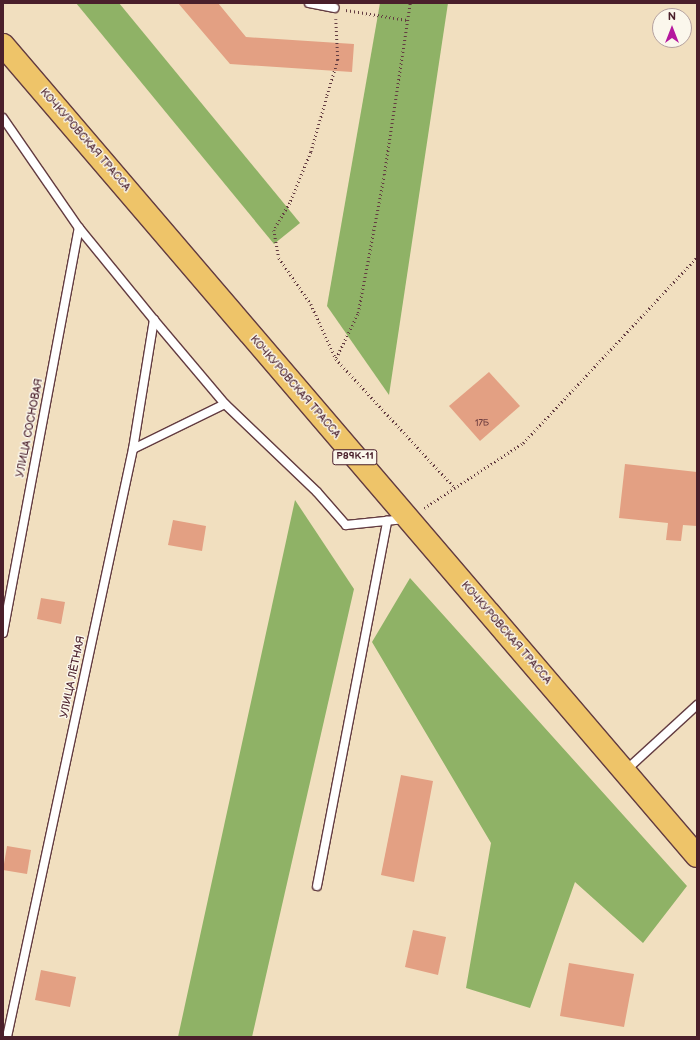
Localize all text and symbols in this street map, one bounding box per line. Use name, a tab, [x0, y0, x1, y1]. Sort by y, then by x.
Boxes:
north arrow	[652, 8, 692, 48]
text: N	[668, 10, 676, 23]
street label: КОЧКУРОВСКАЯ ТРАССА	[37, 86, 133, 194]
street label: КОЧКУРОВСКАЯ ТРАССА	[247, 333, 343, 441]
street label: УЛИЦА СОСНОВАЯ	[14, 377, 46, 479]
house number: 17Б	[475, 419, 489, 429]
road number: Р89К-11	[332, 449, 378, 465]
street label: КОЧКУРОВСКАЯ ТРАССА	[458, 579, 554, 687]
street label: УЛИЦА ЛЁТНАЯ	[58, 635, 88, 719]

